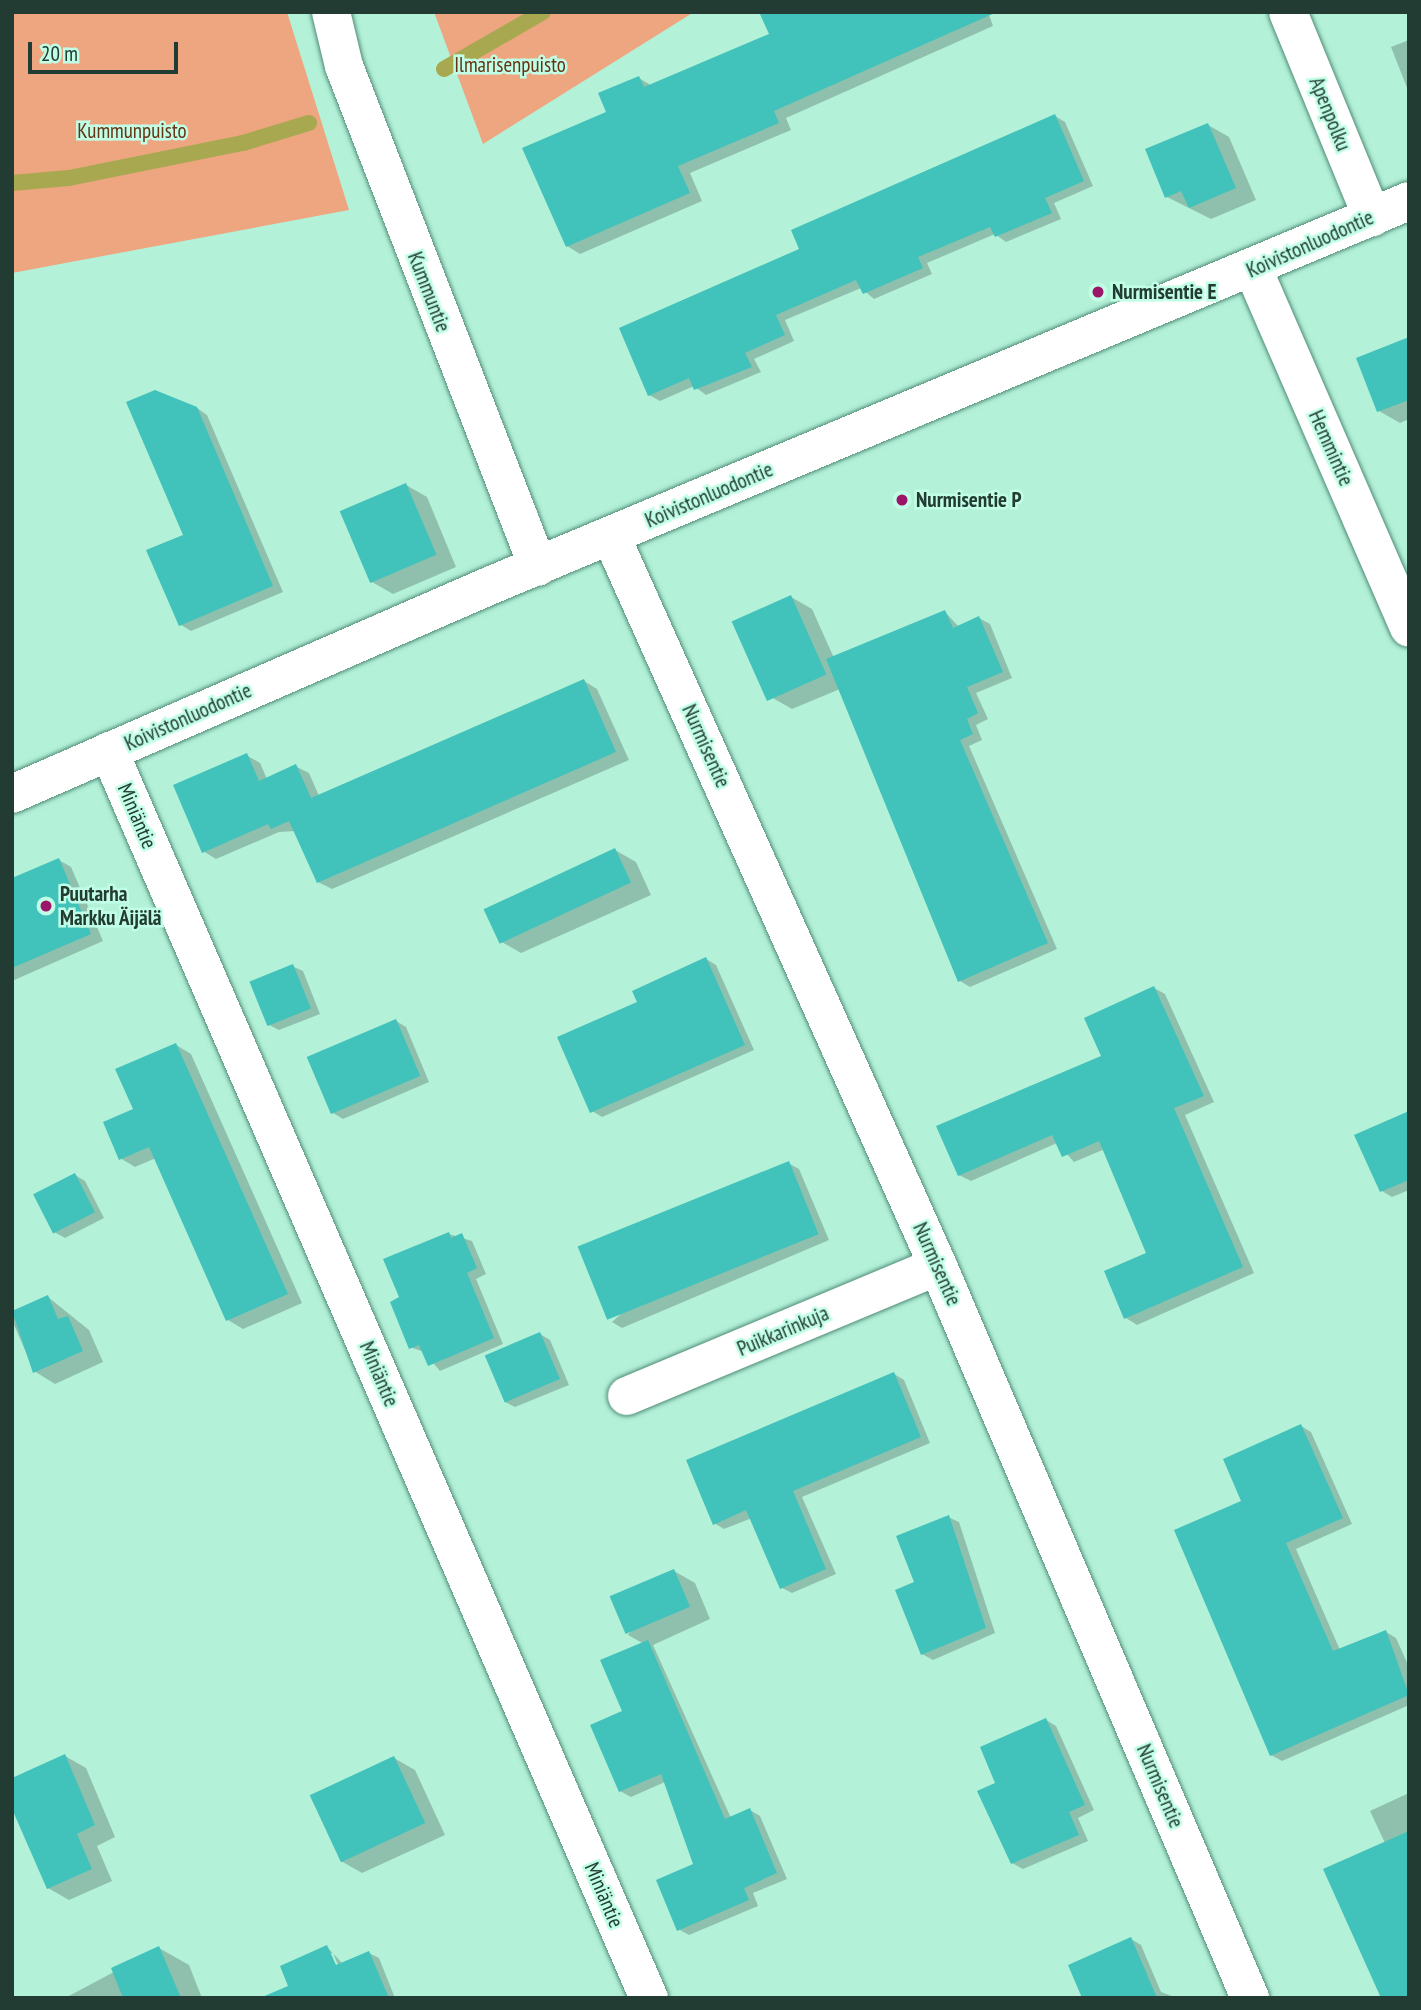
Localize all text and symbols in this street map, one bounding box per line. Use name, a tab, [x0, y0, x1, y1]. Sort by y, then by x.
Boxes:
scale bar	[32, 28, 182, 72]
text: 20 m	[41, 40, 78, 67]
park label: Ilmarisenpuisto	[454, 52, 566, 78]
street label: Apenpolku	[1304, 73, 1356, 155]
park label: Kummunpuisto	[77, 118, 187, 144]
street label: Koivistonluodontie	[1243, 205, 1377, 283]
street label: Kummuntie	[402, 248, 456, 336]
place label: Nurmisentie E	[1112, 279, 1216, 305]
marker: Nurmisentie E	[1090, 284, 1106, 300]
street label: Hemmintie	[1303, 406, 1359, 490]
street label: Koivistonluodontie	[641, 457, 777, 533]
place label: Nurmisentie P	[916, 487, 1021, 513]
marker: Nurmisentie P	[894, 492, 910, 508]
street label: Koivistonluodontie	[121, 678, 255, 756]
street label: Nurmisentie	[677, 701, 735, 791]
street label: Miniäntie	[112, 780, 162, 852]
place label: Puutarha Markku Äijälä	[60, 881, 162, 931]
marker: Puutarha Markku Äijälä	[38, 898, 54, 914]
street label: Nurmisentie	[908, 1219, 966, 1309]
street label: Puikkarinkuja	[733, 1300, 833, 1362]
street label: Miniäntie	[354, 1338, 404, 1410]
street label: Nurmisentie	[1131, 1740, 1189, 1832]
street label: Miniäntie	[579, 1859, 629, 1931]

